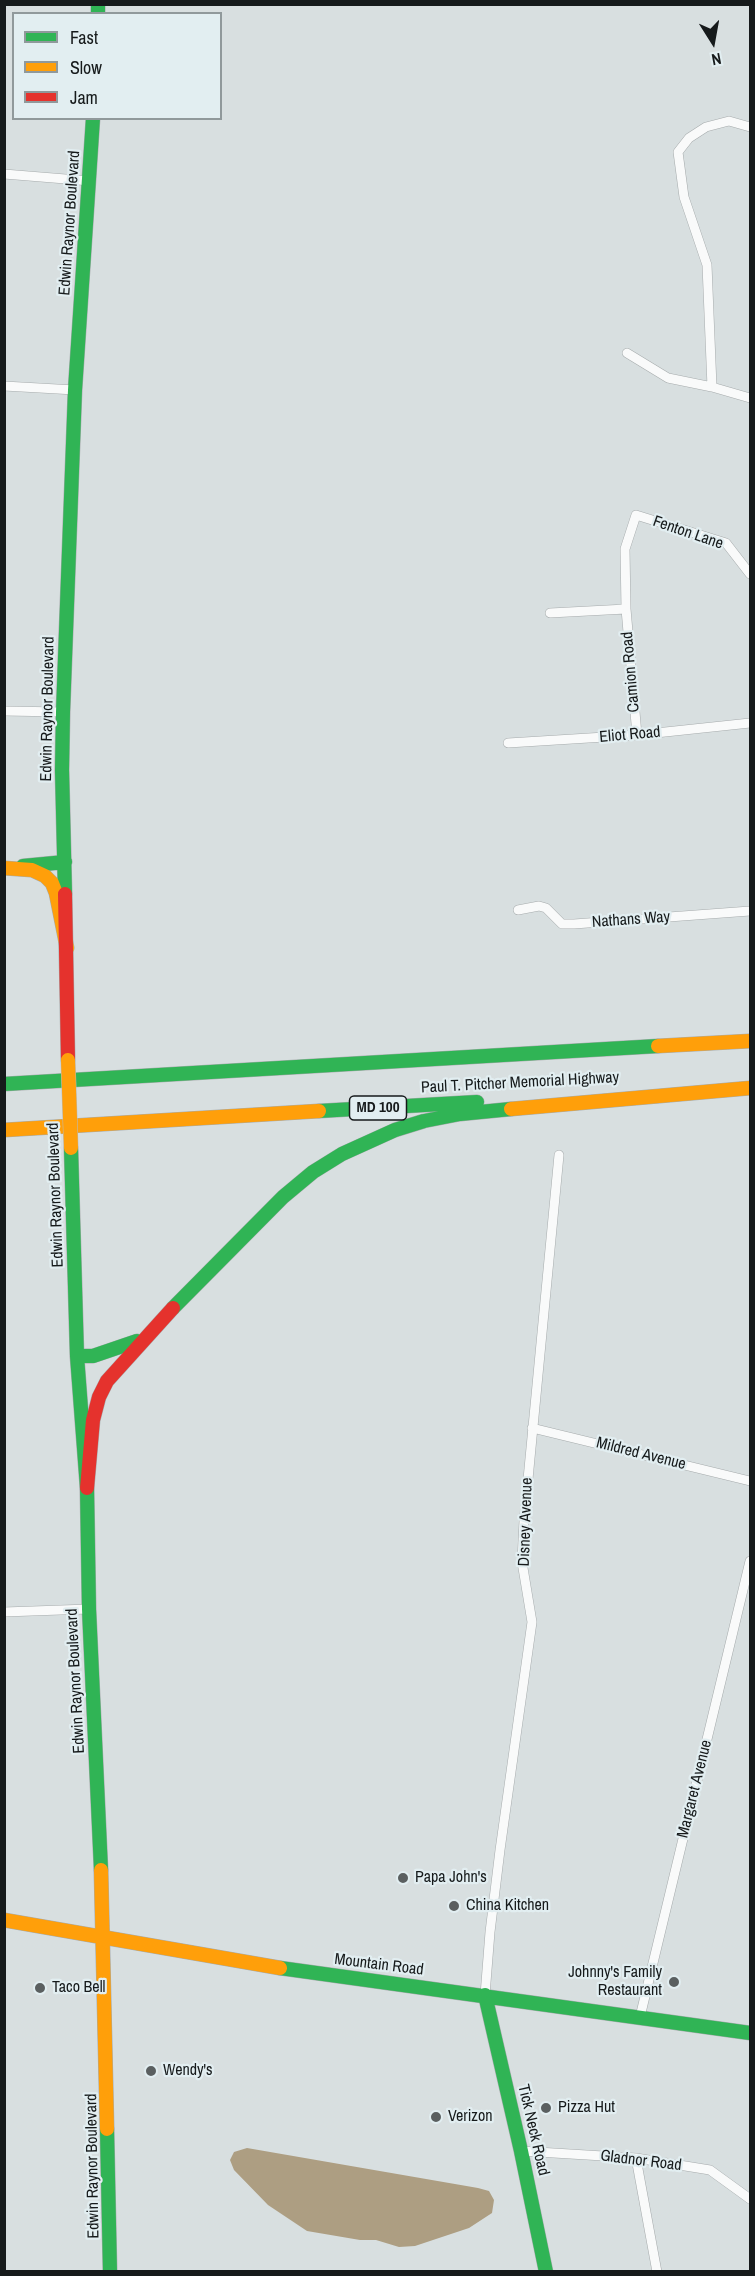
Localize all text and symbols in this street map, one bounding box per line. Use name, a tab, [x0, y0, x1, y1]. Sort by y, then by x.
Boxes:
legend	[12, 12, 222, 120]
north arrow	[683, 12, 743, 72]
text: Fast	[70, 25, 98, 50]
text: N	[710, 48, 723, 71]
text: Slow	[70, 55, 102, 80]
text: Jam	[70, 85, 98, 110]
street label: Edwin Raynor Boulevard	[55, 150, 85, 296]
street label: Fenton Lane	[650, 512, 726, 554]
street label: Camion Road	[618, 631, 644, 713]
street label: Edwin Raynor Boulevard	[37, 636, 59, 782]
street label: Eliot Road	[599, 723, 661, 747]
street label: Nathans Way	[591, 908, 671, 932]
street label: Paul T. Pitcher Memorial Highway	[420, 1068, 620, 1098]
road number: MD 100	[350, 1096, 406, 1120]
street label: Edwin Raynor Boulevard	[44, 1122, 68, 1268]
street label: Mildred Avenue	[594, 1434, 688, 1474]
street label: Disney Avenue	[515, 1477, 537, 1567]
street label: Edwin Raynor Boulevard	[63, 1608, 89, 1754]
street label: Margaret Avenue	[674, 1738, 716, 1840]
place label: Papa John's	[415, 1868, 487, 1888]
marker: Papa John's	[396, 1871, 410, 1885]
place label: China Kitchen	[466, 1896, 549, 1916]
marker: China Kitchen	[447, 1899, 461, 1913]
street label: Mountain Road	[333, 1950, 425, 1980]
place label: Johnny's Family Restaurant	[568, 1963, 662, 2001]
marker: Johnny's Family Restaurant	[667, 1975, 681, 1989]
place label: Taco Bell	[52, 1978, 105, 1998]
marker: Taco Bell	[33, 1981, 47, 1995]
place label: Wendy's	[163, 2061, 213, 2081]
marker: Wendy's	[144, 2064, 158, 2078]
street label: Tick Neck Road	[513, 2083, 553, 2177]
street label: Edwin Raynor Boulevard	[82, 2093, 104, 2239]
place label: Pizza Hut	[558, 2098, 615, 2118]
marker: Pizza Hut	[539, 2101, 553, 2115]
place label: Verizon	[448, 2107, 492, 2127]
marker: Verizon	[429, 2110, 443, 2124]
street label: Gladnor Road	[599, 2146, 683, 2176]

